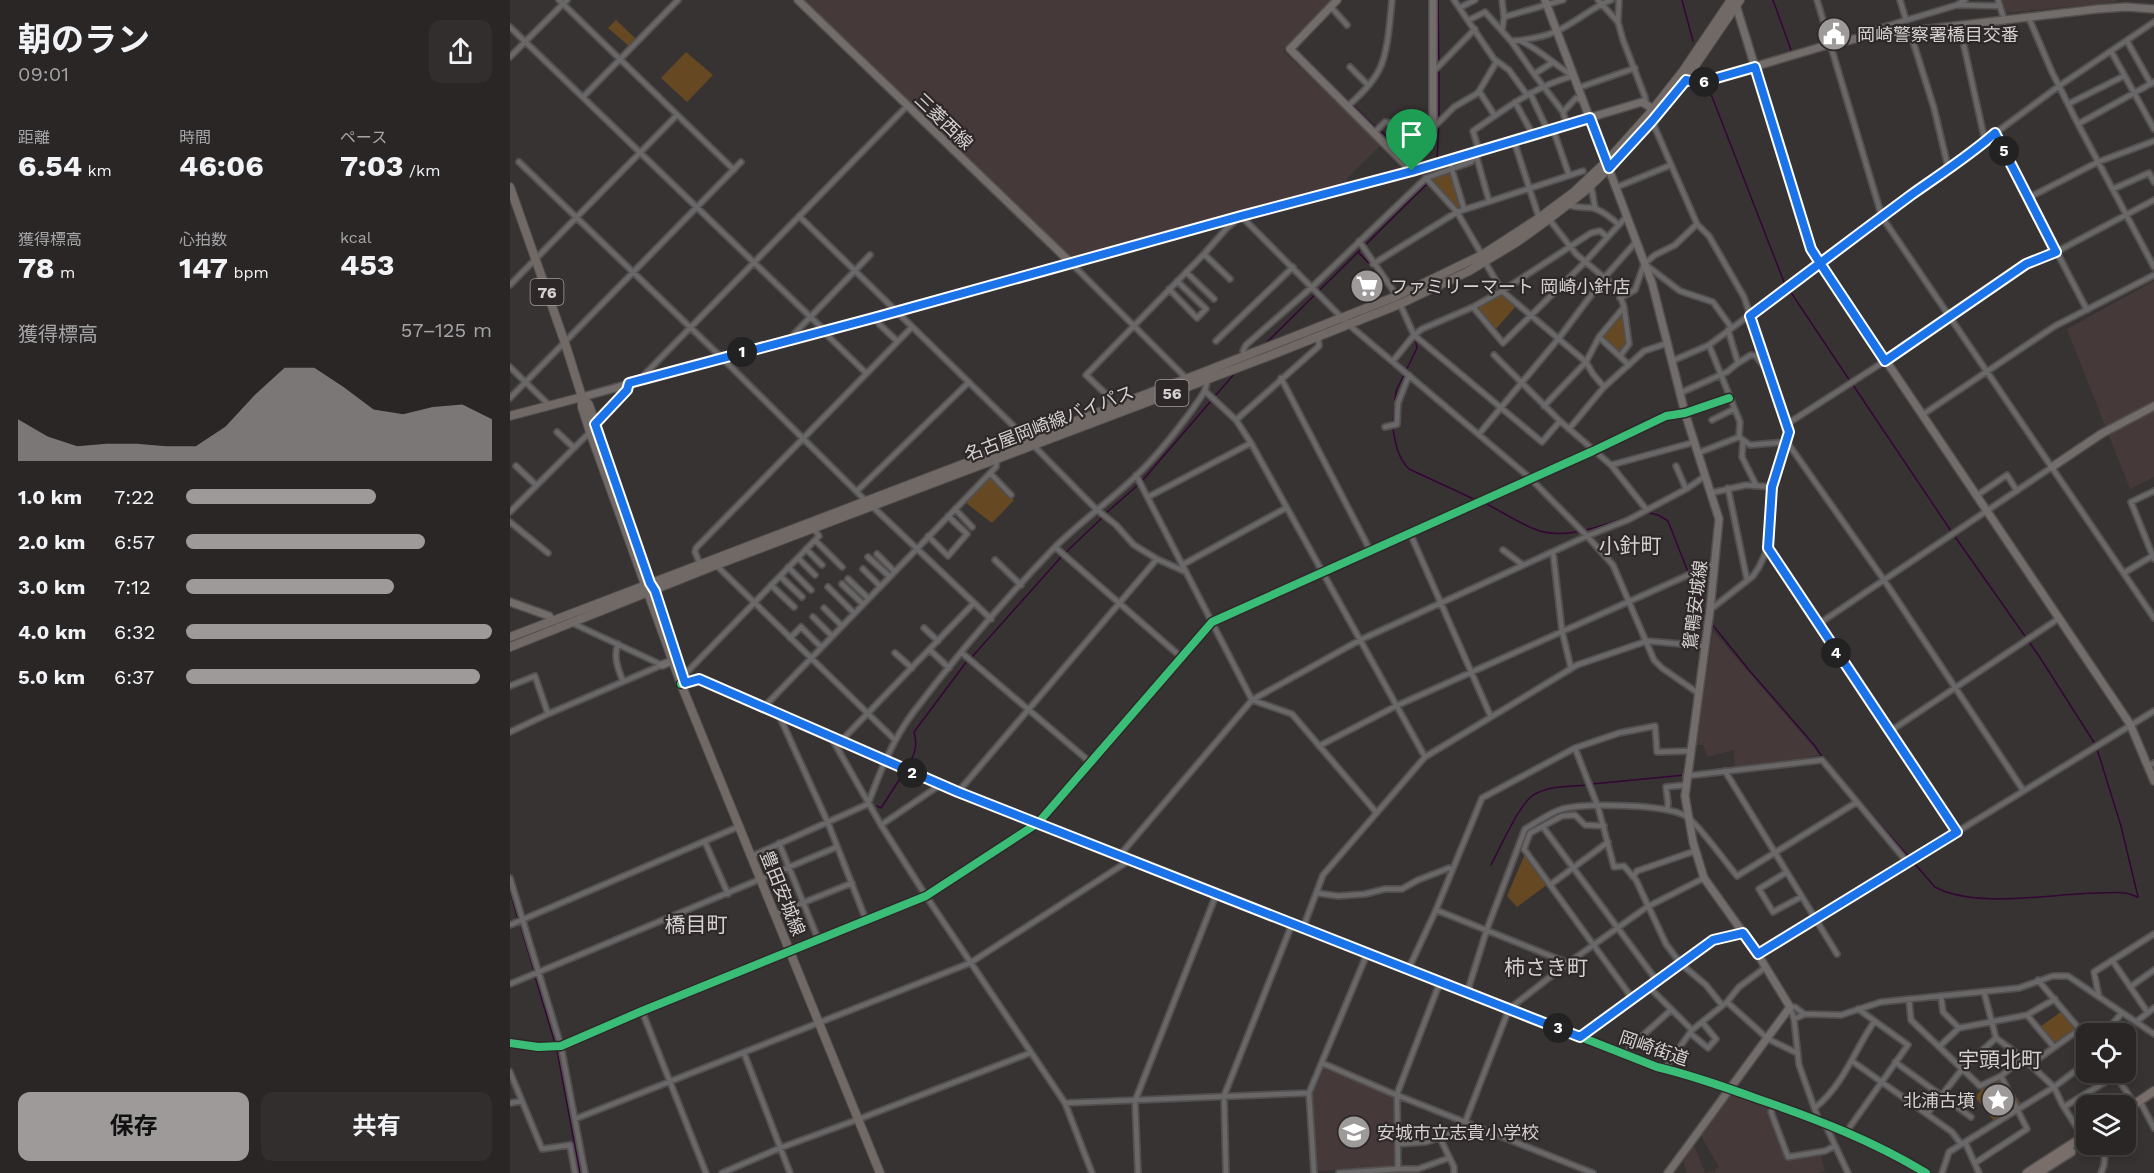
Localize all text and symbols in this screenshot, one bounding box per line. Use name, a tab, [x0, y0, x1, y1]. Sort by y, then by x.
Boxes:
public building icon: 岡崎警察署橋目交番	[1816, 16, 1852, 52]
text: 朝のラン	[18, 20, 150, 59]
button: share	[429, 20, 492, 83]
place label: 岡崎警察署橋目交番	[1857, 24, 2019, 45]
text: 09:01	[18, 62, 69, 86]
pin: 6	[1689, 67, 1719, 97]
text: 6	[1699, 72, 1709, 91]
street label: 三菱西線	[911, 88, 977, 154]
pin	[1386, 109, 1437, 171]
icon: arrive	[1395, 118, 1428, 151]
text: 距離	[18, 128, 50, 147]
text: 時間	[179, 128, 211, 147]
text: ペース	[340, 128, 387, 147]
pin: 5	[1989, 136, 2019, 166]
text: 5	[1999, 141, 2009, 160]
text: 6.54	[18, 148, 82, 183]
text: 46:06	[179, 148, 264, 183]
text: 7:03	[340, 148, 404, 183]
text: km	[82, 161, 112, 180]
text: /km	[404, 161, 440, 180]
text: kcal	[340, 228, 372, 247]
text: 獲得標高	[18, 230, 82, 249]
text: 心拍数	[179, 230, 227, 249]
text: 453	[340, 247, 395, 282]
text: 78	[18, 250, 54, 285]
text: 147	[179, 250, 228, 285]
text: m	[54, 263, 75, 282]
text: bpm	[228, 263, 269, 282]
supermarket icon: ファミリーマート 岡崎小針店	[1349, 268, 1385, 304]
place label: ファミリーマート 岡崎小針店	[1390, 276, 1630, 297]
road number: 76	[530, 279, 564, 305]
text: 57–125 m	[401, 318, 492, 342]
text: 獲得標高	[18, 322, 98, 346]
pin: 1	[727, 337, 757, 367]
text: 1	[739, 342, 745, 361]
road number: 56	[1156, 380, 1188, 406]
street label: 名古屋岡崎線バイパス	[961, 381, 1137, 465]
text: 1.0 km	[18, 485, 82, 509]
text: 7:22	[114, 485, 154, 509]
text: 2.0 km	[18, 530, 85, 554]
text: 6:57	[114, 530, 155, 554]
district label: 小針町	[1599, 533, 1662, 558]
street label: 鴛鴨安城線	[1679, 559, 1711, 651]
text: 3.0 km	[18, 575, 85, 599]
text: 7:12	[114, 575, 151, 599]
text: 4.0 km	[18, 620, 86, 644]
text: 6:32	[114, 620, 155, 644]
pin: 4	[1821, 638, 1851, 668]
text: 4	[1831, 643, 1841, 662]
text: 5.0 km	[18, 665, 85, 689]
text: 6:37	[114, 665, 154, 689]
pin: 2	[897, 758, 927, 788]
text: 2	[907, 763, 917, 782]
street label: 豊田安城線	[756, 847, 810, 939]
district label: 橋目町	[665, 912, 728, 937]
district label: 柿さき町	[1504, 955, 1588, 980]
pin: 3	[1543, 1013, 1573, 1043]
text: 3	[1553, 1018, 1563, 1037]
map controls	[2076, 1023, 2136, 1155]
button: locate	[2076, 1023, 2136, 1083]
street label: 岡崎街道	[1617, 1026, 1691, 1070]
district label: 宇頭北町	[1958, 1047, 2042, 1072]
place icon: 北浦古墳	[1980, 1082, 2016, 1118]
place label: 北浦古墳	[1903, 1090, 1975, 1111]
button: 保存	[18, 1092, 249, 1161]
button: 共有	[261, 1092, 492, 1161]
button: layers	[2076, 1095, 2136, 1155]
school or university icon: 安城市立志貴小学校	[1336, 1114, 1372, 1150]
place label: 安城市立志貴小学校	[1377, 1122, 1539, 1143]

